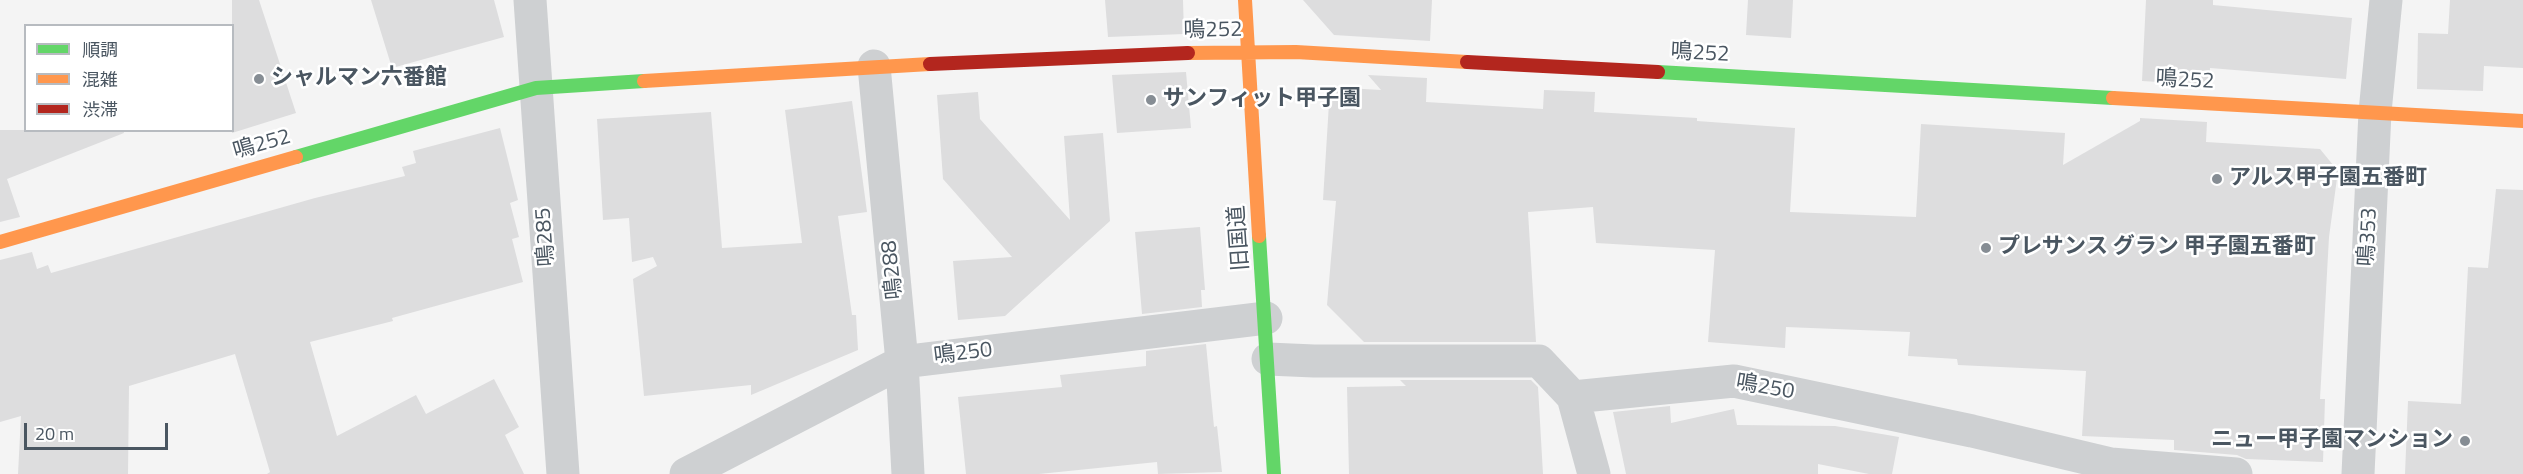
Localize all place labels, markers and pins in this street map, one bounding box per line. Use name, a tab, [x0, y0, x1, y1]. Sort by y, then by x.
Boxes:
place label: シャルマン六番館	[271, 66, 447, 92]
marker: シャルマン六番館	[252, 72, 266, 86]
place label: サンフィット甲子園	[1163, 87, 1361, 113]
marker: サンフィット甲子園	[1144, 93, 1158, 107]
place label: アルス甲子園五番町	[2229, 166, 2427, 192]
marker: アルス甲子園五番町	[2210, 172, 2224, 186]
place label: プレサンス グラン 甲子園五番町	[1998, 235, 2316, 261]
marker: プレサンス グラン 甲子園五番町	[1979, 241, 1993, 255]
place label: ニュー甲子園マンション	[2211, 428, 2453, 454]
marker: ニュー甲子園マンション	[2458, 434, 2472, 448]

